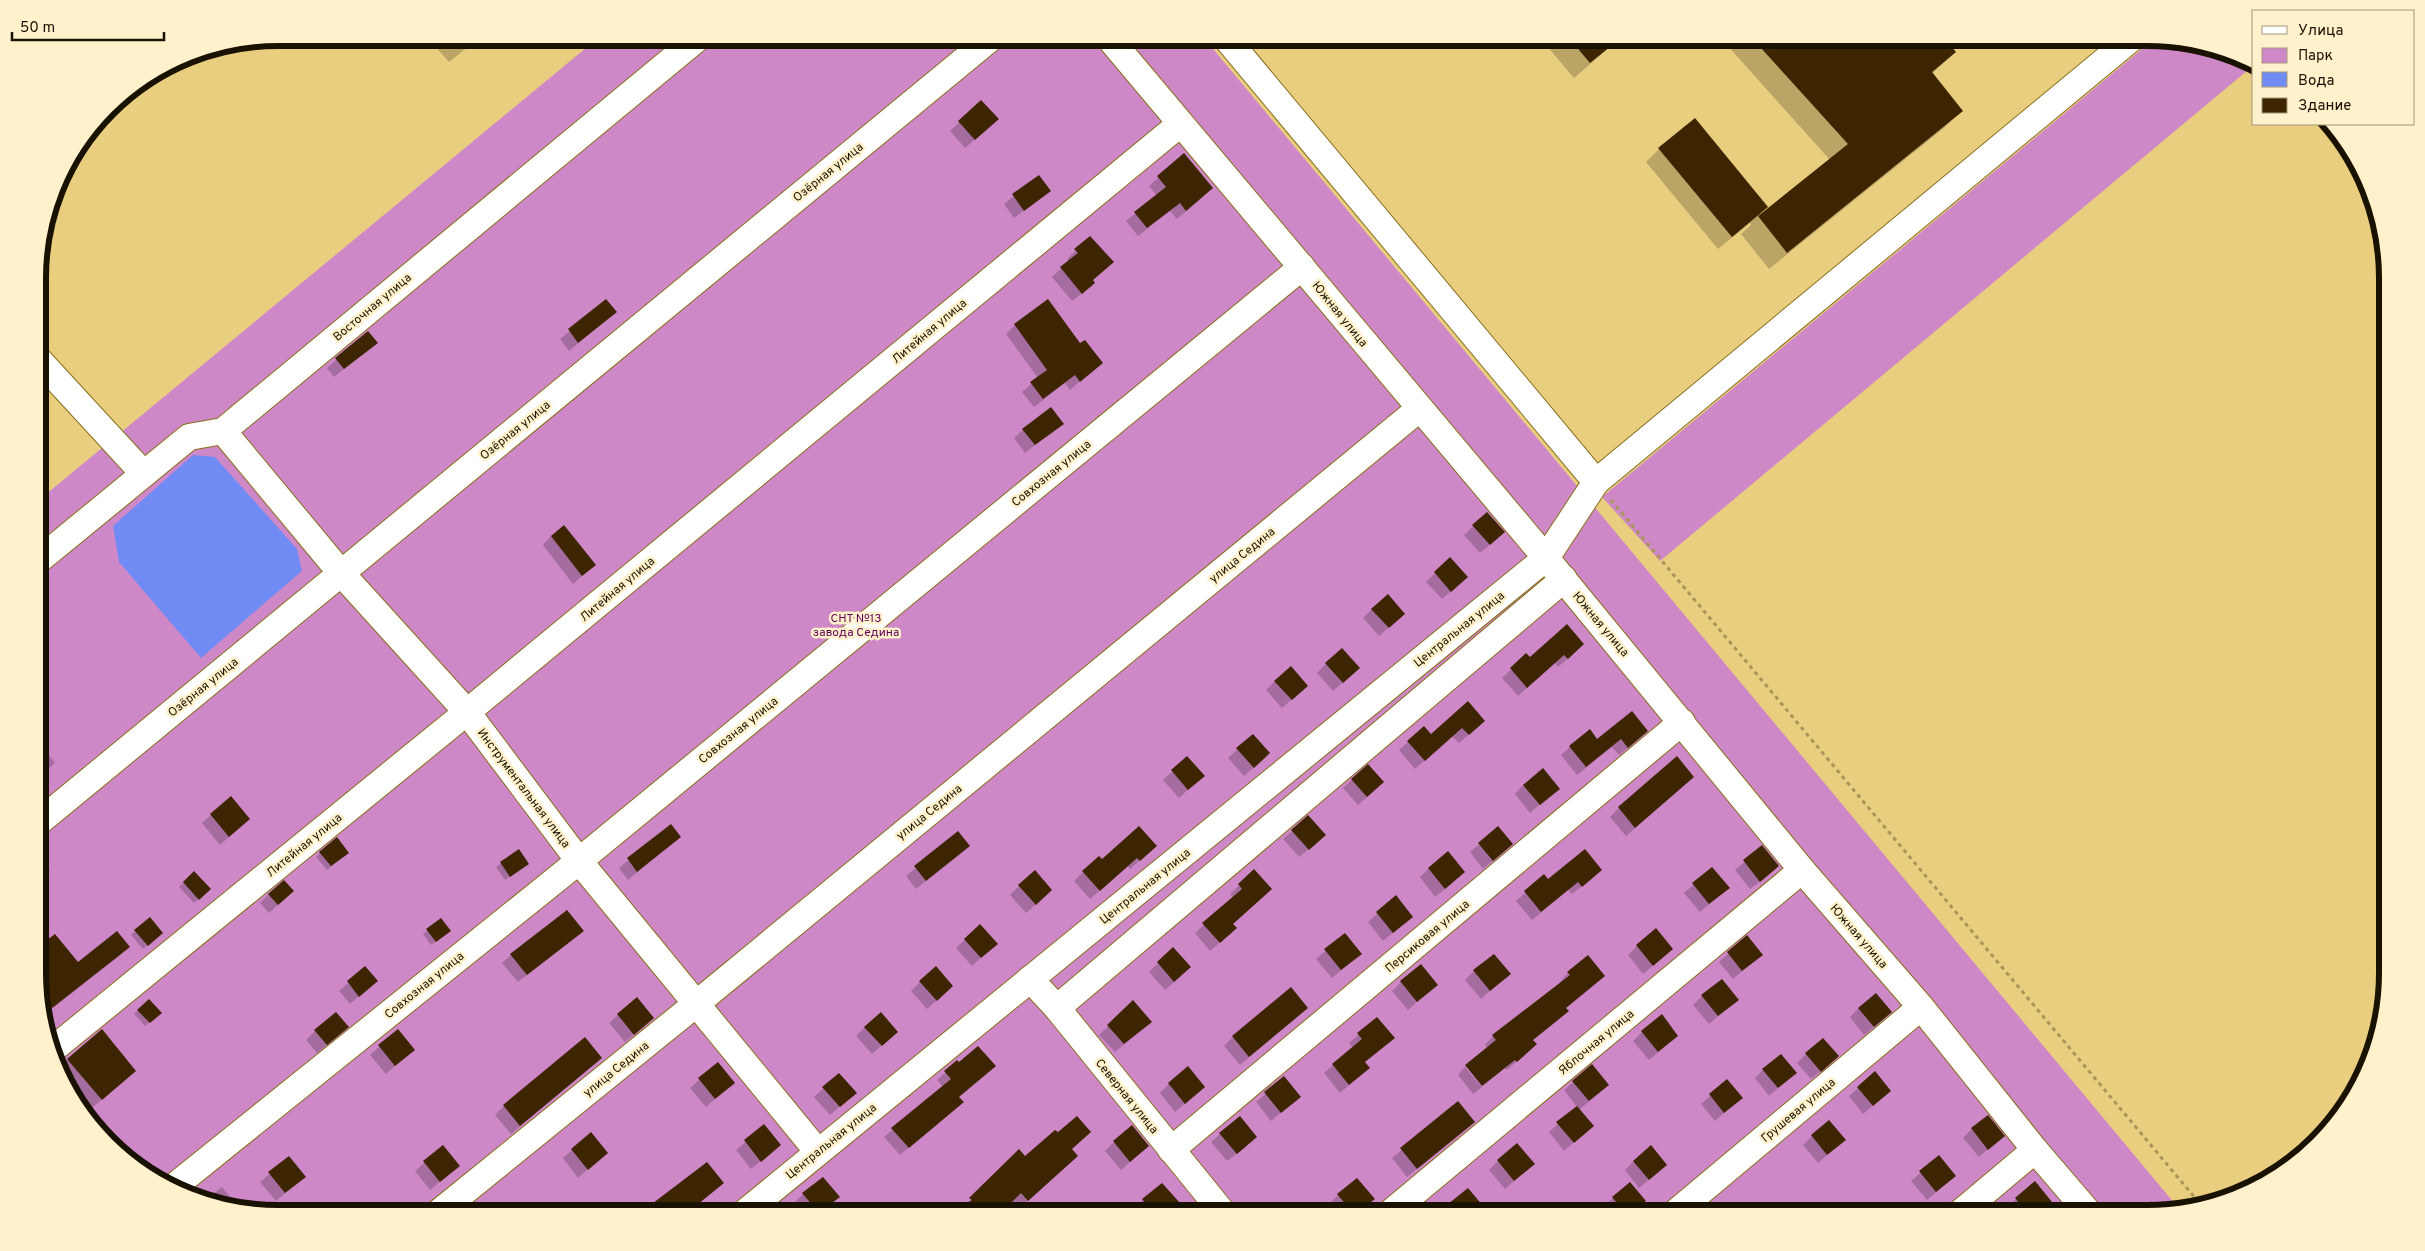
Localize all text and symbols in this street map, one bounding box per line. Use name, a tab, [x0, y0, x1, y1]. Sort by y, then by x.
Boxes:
scale bar	[12, 10, 165, 42]
legend	[2252, 10, 2415, 125]
text: 50 m	[20, 19, 55, 38]
text: Улица	[2298, 22, 2343, 41]
text: Парк	[2298, 47, 2333, 66]
text: Вода	[2298, 72, 2334, 91]
text: Здание	[2298, 97, 2351, 116]
street label: Озёрная улица	[790, 139, 867, 206]
street label: Восточная улица	[330, 270, 415, 345]
street label: Южная улица	[1308, 278, 1371, 351]
street label: Литейная улица	[889, 296, 970, 368]
street label: Озёрная улица	[477, 397, 554, 464]
street label: Совхозная улица	[1008, 437, 1095, 511]
street label: улица Седина	[1206, 524, 1279, 587]
street label: Литейная улица	[577, 554, 658, 626]
street label: Центральная улица	[1411, 588, 1508, 671]
street label: Южная улица	[1568, 589, 1632, 661]
park label: СНТ №13 завода Седина	[813, 611, 899, 641]
street label: Озёрная улица	[165, 654, 242, 721]
street label: Совхозная улица	[695, 694, 782, 768]
street label: Инструментальная улица	[473, 726, 573, 852]
street label: улица Седина	[893, 781, 966, 844]
street label: Литейная улица	[263, 810, 346, 881]
street label: Центральная улица	[1097, 845, 1194, 928]
street label: Персиковая улица	[1382, 897, 1473, 977]
street label: Южная улица	[1826, 901, 1891, 972]
street label: Совхозная улица	[381, 949, 468, 1023]
street label: Яблочная улица	[1555, 1006, 1638, 1079]
street label: улица Седина	[580, 1038, 653, 1101]
street label: Северная улица	[1091, 1056, 1161, 1137]
street label: Грушевая улица	[1758, 1075, 1839, 1147]
street label: Центральная улица	[783, 1100, 880, 1183]

